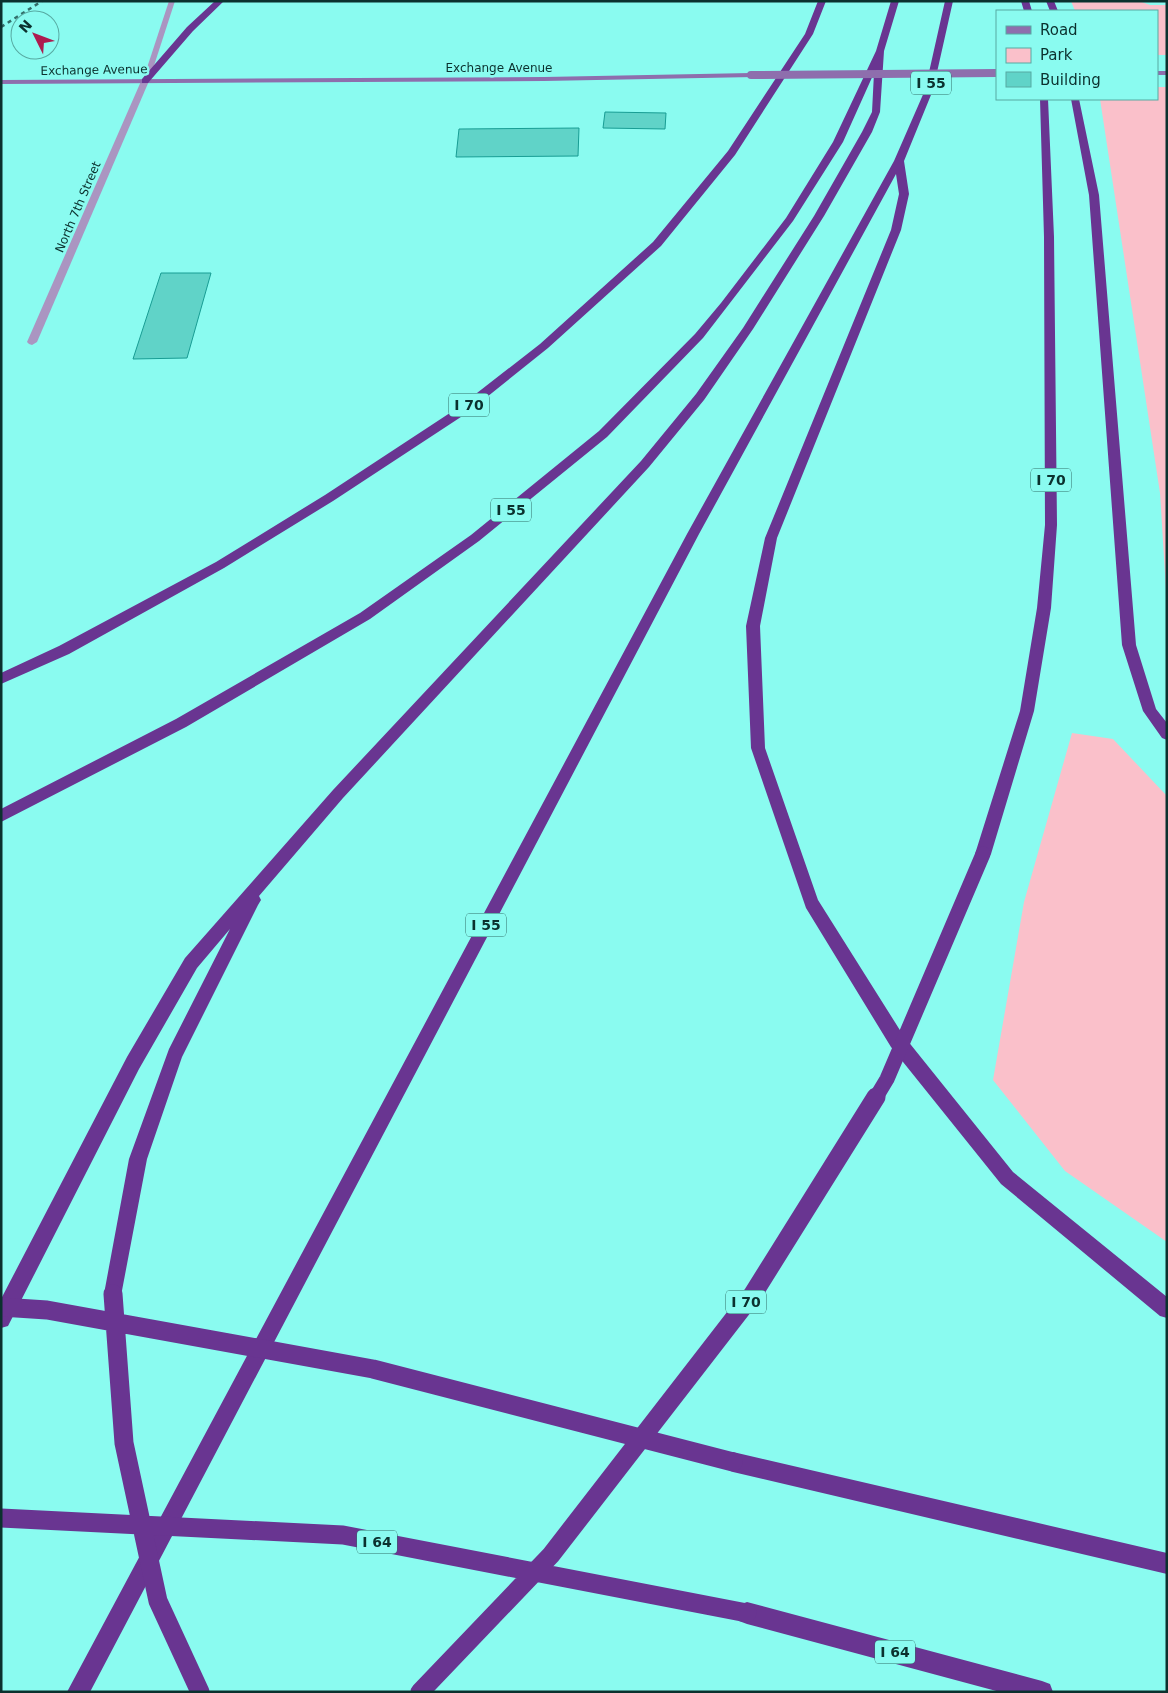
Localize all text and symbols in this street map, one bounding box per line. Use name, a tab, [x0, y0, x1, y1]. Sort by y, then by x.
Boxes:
north arrow	[10, 10, 60, 60]
legend	[996, 10, 1158, 100]
text: N	[15, 17, 35, 36]
text: Road	[1040, 21, 1078, 39]
text: Park	[1040, 46, 1073, 64]
street label: Exchange Avenue	[445, 61, 553, 75]
street label: Exchange Avenue	[40, 62, 148, 78]
text: Building	[1040, 71, 1101, 89]
road number: I 55	[911, 72, 951, 95]
street label: North 7th Street	[52, 159, 104, 255]
road number: I 70	[449, 394, 489, 416]
road number: I 70	[1031, 468, 1071, 492]
road number: I 55	[491, 498, 531, 522]
road number: I 55	[466, 914, 506, 936]
road number: I 70	[726, 1290, 766, 1314]
road number: I 64	[357, 1530, 397, 1554]
road number: I 64	[875, 1640, 915, 1664]

